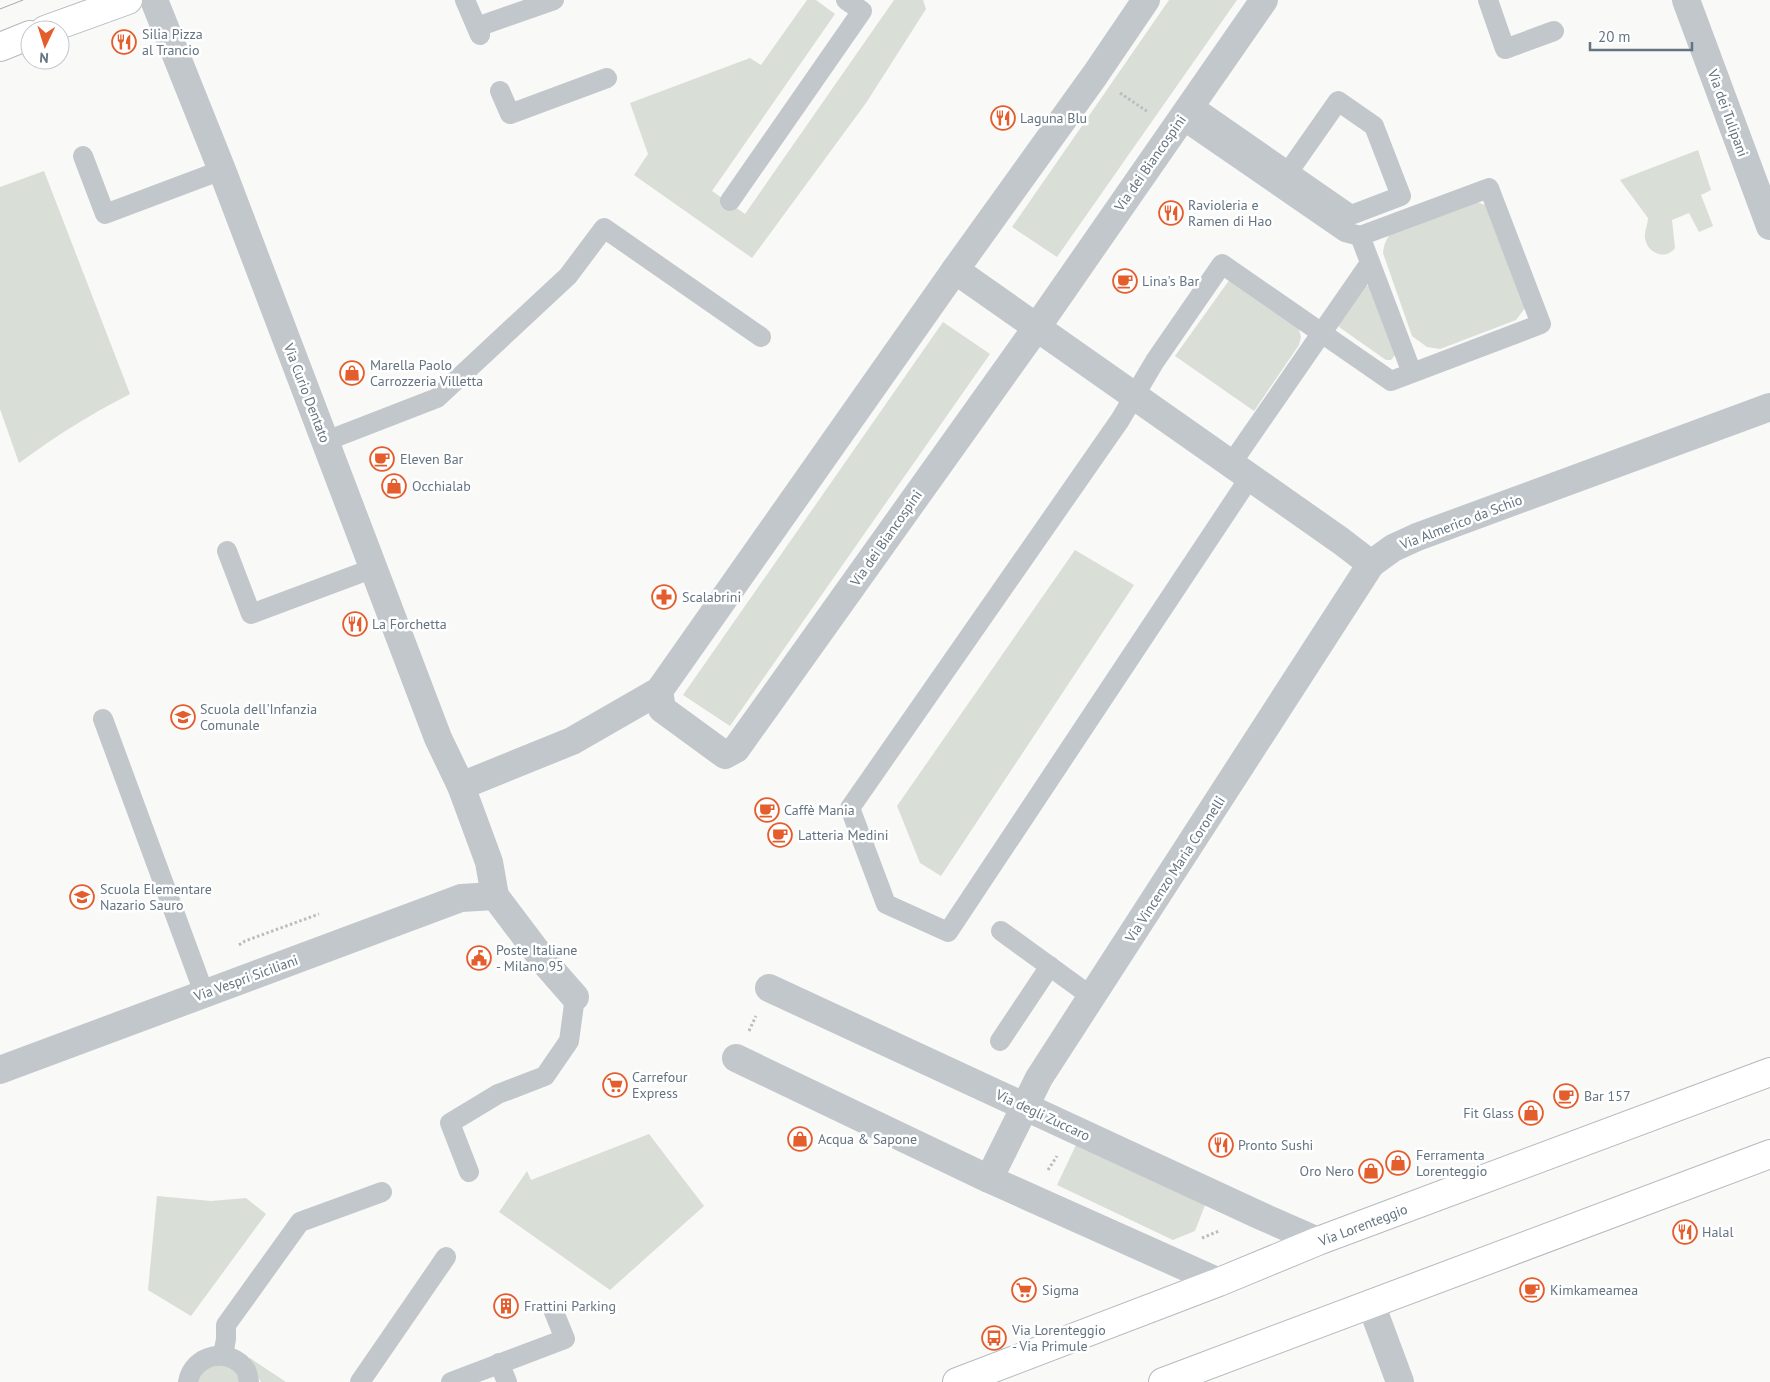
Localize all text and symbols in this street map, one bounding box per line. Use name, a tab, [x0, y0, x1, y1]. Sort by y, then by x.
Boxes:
north arrow	[20, 20, 70, 70]
scale bar	[1590, 20, 1692, 52]
place label: Silia Pizza al Trancio	[142, 25, 203, 59]
text: 20 m	[1598, 27, 1631, 46]
restaurant icon: Silia Pizza al Trancio	[111, 29, 137, 55]
text: N	[39, 49, 49, 67]
street label: Via dei Tulipani	[1704, 66, 1752, 159]
restaurant icon: Laguna Blu	[990, 105, 1016, 131]
place label: Laguna Blu	[1020, 109, 1087, 127]
street label: Via dei Biancospini	[1110, 111, 1190, 215]
place label: Ravioleria e Ramen di Hao	[1188, 196, 1272, 230]
restaurant icon: Ravioleria e Ramen di Hao	[1158, 200, 1184, 226]
cafe icon: Lina's Bar	[1112, 268, 1138, 294]
place label: Lina's Bar	[1142, 272, 1199, 290]
street label: Via Curio Dentato	[279, 340, 334, 445]
place label: Marella Paolo Carrozzeria Villetta	[370, 356, 483, 390]
shop icon: Marella Paolo Carrozzeria Villetta	[339, 360, 365, 386]
cafe icon: Eleven Bar	[369, 446, 395, 472]
place label: Eleven Bar	[400, 450, 464, 468]
shop icon: Occhialab	[381, 473, 407, 499]
place label: Occhialab	[412, 477, 471, 495]
street label: Via dei Biancospini	[846, 486, 926, 590]
street label: Via Almerico da Schio	[1396, 490, 1525, 554]
pharmacy icon: Scalabrini	[651, 584, 677, 610]
place label: Scalabrini	[682, 588, 741, 606]
restaurant icon: La Forchetta	[342, 611, 368, 637]
place label: La Forchetta	[372, 615, 447, 633]
place label: Scuola dell'Infanzia Comunale	[200, 700, 317, 734]
school or university icon: Scuola dell'Infanzia Comunale	[170, 704, 196, 730]
street label: Via Vincenzo Maria Coronelli	[1120, 793, 1229, 946]
cafe icon: Caffè Mania	[754, 797, 780, 823]
place label: Caffè Mania	[784, 801, 855, 819]
cafe icon: Latteria Medini	[767, 822, 793, 848]
place label: Latteria Medini	[798, 826, 888, 844]
place label: Scuola Elementare Nazario Sauro	[100, 880, 212, 914]
school or university icon: Scuola Elementare Nazario Sauro	[69, 884, 95, 910]
place label: Poste Italiane - Milano 95	[496, 941, 577, 975]
public building icon: Poste Italiane - Milano 95	[466, 945, 492, 971]
street label: Via Vespri Siciliani	[191, 951, 300, 1006]
place label: Carrefour Express	[632, 1068, 688, 1102]
supermarket icon: Carrefour Express	[602, 1072, 628, 1098]
cafe icon: Bar 157	[1553, 1083, 1579, 1109]
street label: Via degli Zuccaro	[992, 1085, 1093, 1145]
place label: Bar 157	[1584, 1087, 1631, 1105]
shop icon: Fit Glass	[1518, 1100, 1544, 1126]
place label: Fit Glass	[1463, 1104, 1514, 1122]
shop icon: Acqua & Sapone	[787, 1126, 813, 1152]
place label: Acqua & Sapone	[818, 1130, 917, 1148]
restaurant icon: Pronto Sushi	[1208, 1132, 1234, 1158]
place label: Pronto Sushi	[1238, 1136, 1313, 1154]
place label: Ferramenta Lorenteggio	[1416, 1146, 1487, 1180]
shop icon: Ferramenta Lorenteggio	[1385, 1150, 1411, 1176]
shop icon: Oro Nero	[1358, 1158, 1384, 1184]
place label: Oro Nero	[1300, 1162, 1354, 1180]
street label: Via Lorenteggio	[1315, 1200, 1410, 1251]
restaurant icon: Halal	[1672, 1219, 1698, 1245]
place label: Halal	[1702, 1223, 1733, 1241]
supermarket icon: Sigma	[1011, 1277, 1037, 1303]
cafe icon: Kimkameamea	[1519, 1277, 1545, 1303]
place label: Sigma	[1042, 1281, 1079, 1299]
place label: Kimkameamea	[1550, 1281, 1638, 1299]
building icon: Frattini Parking	[493, 1293, 519, 1319]
place label: Frattini Parking	[524, 1297, 616, 1315]
place label: Via Lorenteggio - Via Primule	[1011, 1321, 1106, 1355]
bus stop icon: Via Lorenteggio - Via Primule	[981, 1325, 1007, 1351]

